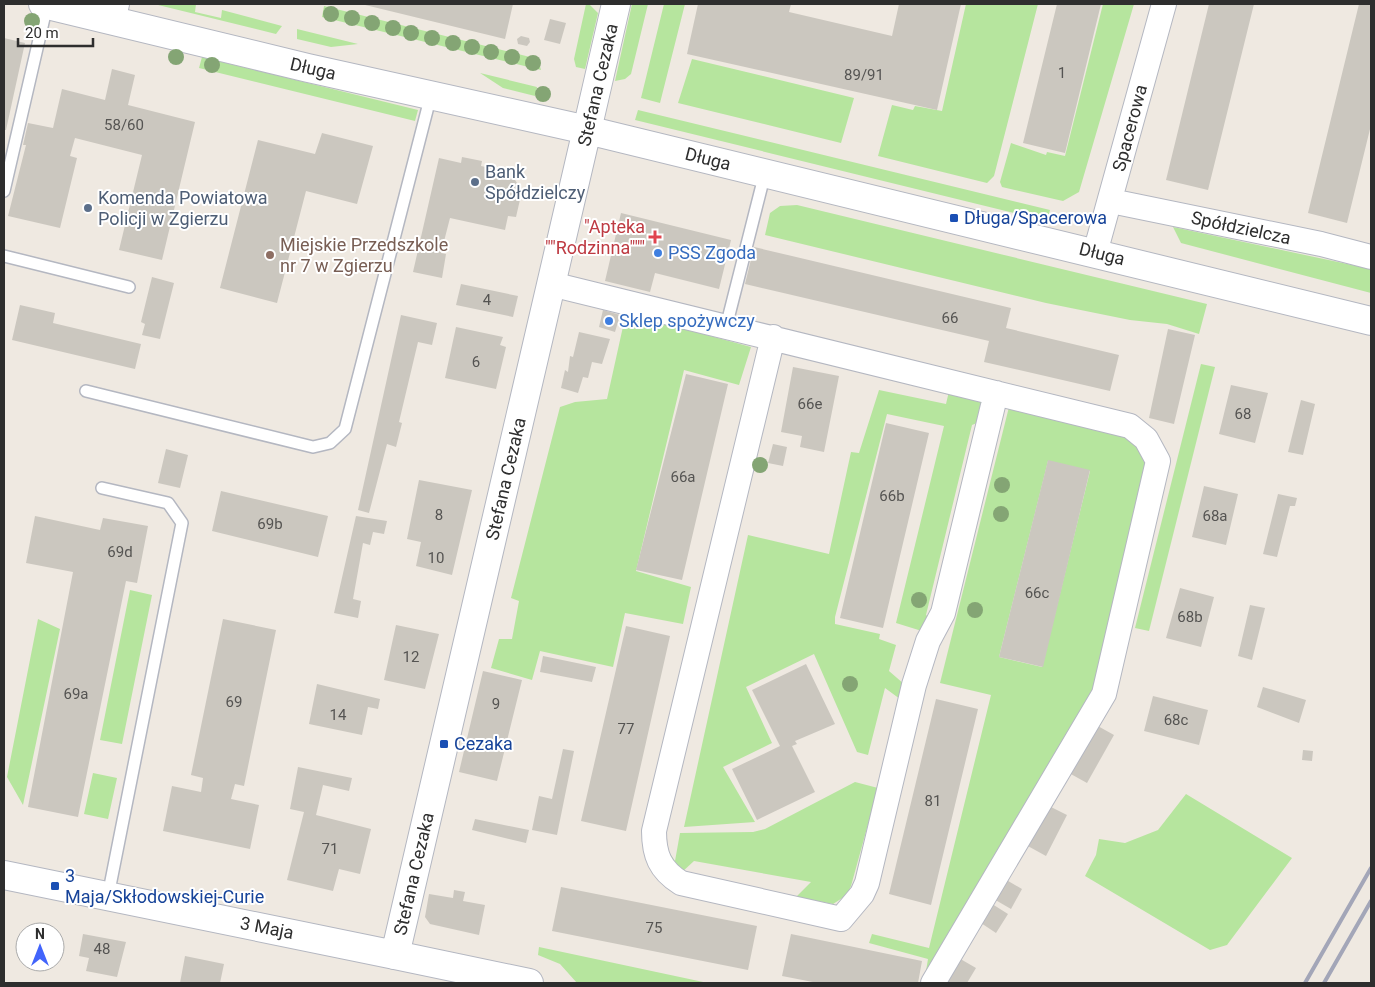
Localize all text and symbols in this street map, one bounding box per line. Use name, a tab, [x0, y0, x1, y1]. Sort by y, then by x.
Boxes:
scale bar	[18, 15, 92, 47]
street label: Stefana Cezaka	[573, 21, 622, 148]
text: 20 m	[25, 24, 59, 42]
street label: Długa	[288, 53, 338, 84]
house number: 1	[1058, 64, 1066, 82]
house number: 89/91	[844, 66, 884, 84]
street label: Spacerowa	[1108, 82, 1151, 174]
house number: 58/60	[104, 116, 144, 134]
street label: Długa	[683, 143, 733, 174]
place label: Bank Spółdzielczy	[485, 161, 586, 203]
marker: Bank Spółdzielczy	[469, 176, 481, 188]
place label: Komenda Powiatowa Policji w Zgierzu	[98, 187, 268, 229]
marker: Komenda Powiatowa Policji w Zgierzu	[82, 202, 94, 214]
place label: Długa/Spacerowa	[964, 207, 1107, 228]
street label: Spółdzielcza	[1189, 207, 1293, 248]
marker: Długa/Spacerowa	[948, 212, 960, 224]
place label: "Apteka ""Rodzinna"""	[545, 216, 645, 258]
marker: "Apteka ""Rodzinna"""	[649, 231, 661, 243]
place label: Miejskie Przedszkole nr 7 w Zgierzu	[280, 234, 448, 276]
street label: Długa	[1077, 238, 1127, 269]
place label: PSS Zgoda	[668, 242, 756, 263]
marker: PSS Zgoda	[652, 247, 664, 259]
marker: Miejskie Przedszkole nr 7 w Zgierzu	[264, 249, 276, 261]
house number: 4	[483, 291, 492, 309]
house number: 66	[942, 309, 958, 327]
place label: Sklep spożywczy	[619, 310, 755, 331]
marker: Sklep spożywczy	[603, 315, 615, 327]
house number: 6	[472, 353, 480, 371]
house number: 66e	[798, 395, 822, 413]
house number: 68	[1235, 405, 1251, 423]
street label: Stefana Cezaka	[481, 415, 530, 542]
house number: 66a	[670, 468, 696, 486]
house number: 66b	[879, 487, 905, 505]
house number: 8	[435, 506, 443, 524]
house number: 68a	[1202, 507, 1228, 525]
house number: 69b	[257, 515, 283, 533]
house number: 69d	[107, 543, 133, 561]
house number: 10	[428, 549, 444, 567]
house number: 66c	[1025, 584, 1050, 602]
house number: 68b	[1177, 608, 1203, 626]
house number: 12	[403, 648, 419, 666]
house number: 69a	[63, 685, 89, 703]
house number: 69	[226, 693, 242, 711]
house number: 9	[492, 695, 500, 713]
house number: 14	[330, 706, 347, 724]
house number: 68c	[1164, 711, 1189, 729]
house number: 77	[618, 720, 634, 738]
place label: Cezaka	[454, 733, 513, 754]
marker: Cezaka	[438, 738, 450, 750]
house number: 81	[925, 792, 941, 810]
street label: Stefana Cezaka	[389, 810, 438, 937]
house number: 71	[322, 840, 338, 858]
place label: 3 Maja/Skłodowskiej-Curie	[65, 865, 264, 907]
marker: 3 Maja/Skłodowskiej-Curie	[49, 880, 61, 892]
street label: 3 Maja	[238, 912, 296, 943]
house number: 75	[646, 919, 662, 937]
north arrow	[15, 922, 65, 972]
text: N	[35, 926, 45, 942]
house number: 48	[94, 940, 110, 958]

